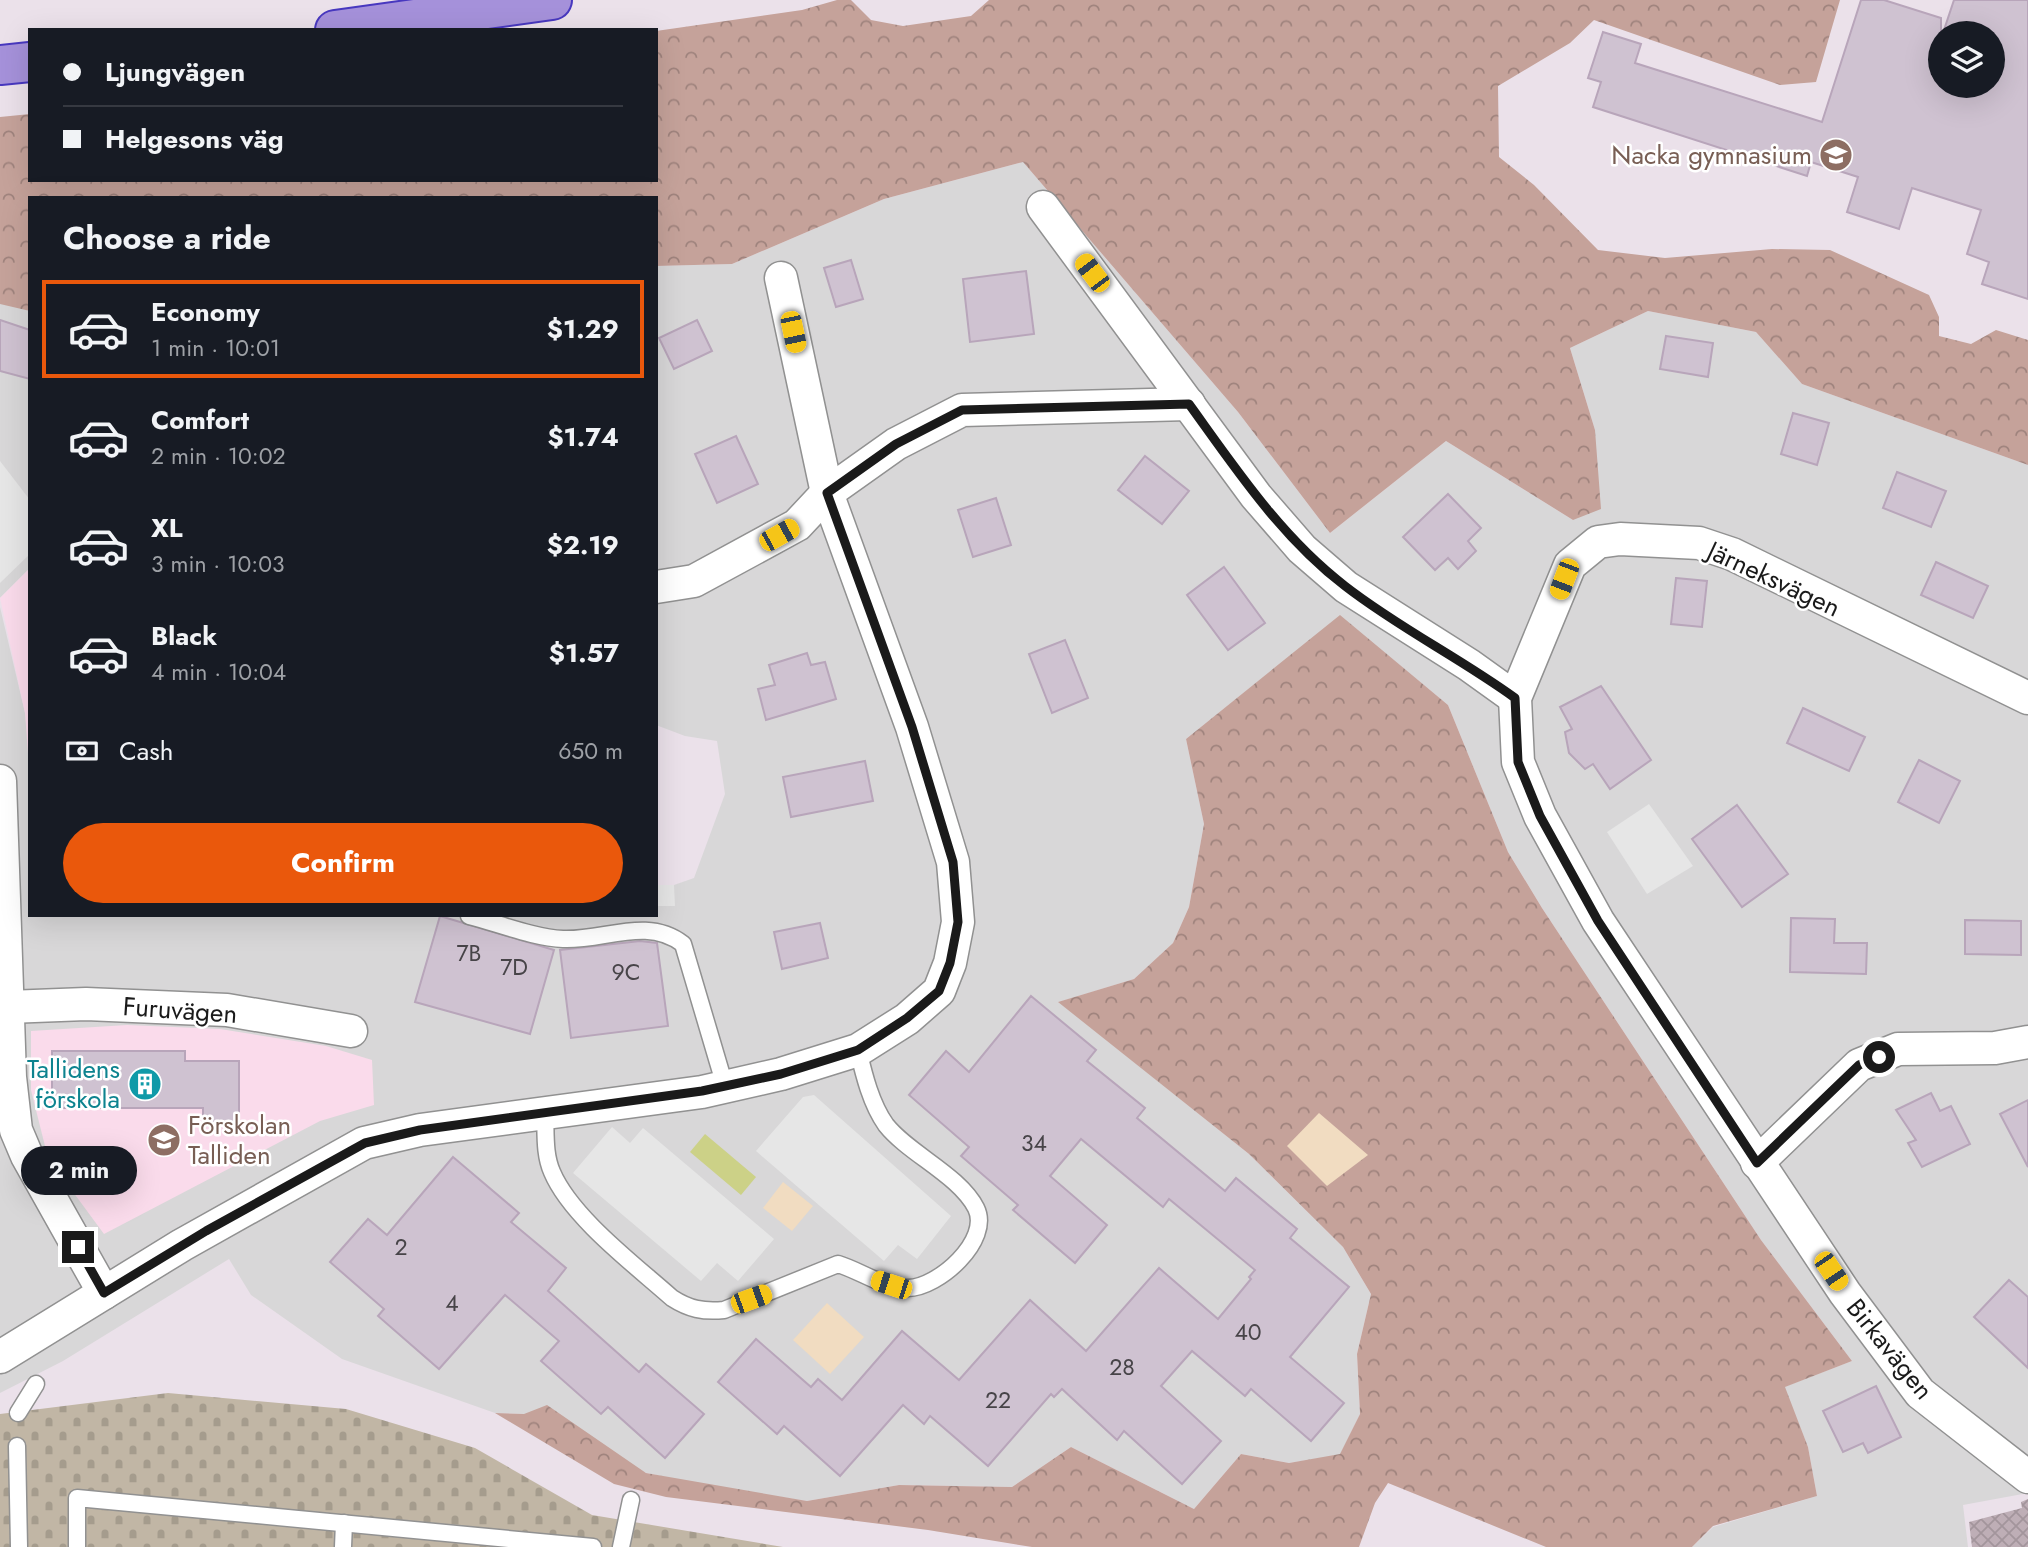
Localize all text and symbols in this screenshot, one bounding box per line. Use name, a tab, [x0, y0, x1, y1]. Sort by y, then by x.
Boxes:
map controls	[1928, 21, 2005, 98]
button: layers	[1928, 21, 2005, 98]
text: Ljungvägen	[105, 53, 245, 91]
text: Helgesons väg	[105, 120, 284, 158]
place label: Nacka gymnasium	[1611, 136, 1812, 174]
school or university icon: Nacka gymnasium	[1817, 136, 1855, 174]
text: Choose a ride	[63, 215, 271, 261]
car	[1071, 250, 1114, 296]
text: Economy	[151, 293, 260, 331]
icon: car	[67, 298, 130, 361]
car	[779, 309, 808, 355]
text: $1.29	[547, 310, 619, 348]
text: 1 min · 10:01	[151, 331, 280, 365]
text: Comfort	[151, 401, 249, 439]
icon: car	[67, 406, 130, 469]
text: $1.74	[547, 418, 619, 456]
text: 2 min · 10:02	[151, 439, 286, 473]
text: XL	[151, 509, 183, 547]
icon: car	[67, 514, 130, 577]
car	[756, 516, 803, 554]
text: $2.19	[547, 526, 619, 564]
street label: Järneksvägen	[1699, 530, 1847, 626]
text: 3 min · 10:03	[151, 547, 285, 581]
car	[1547, 556, 1582, 602]
text: Black	[151, 617, 217, 655]
icon: car	[67, 622, 130, 685]
text: $1.57	[549, 634, 619, 672]
text: 4 min · 10:04	[151, 655, 286, 689]
icon: cash	[63, 732, 101, 770]
text: Cash	[119, 732, 173, 770]
text: 650 m	[558, 734, 623, 768]
button: Confirm	[63, 823, 623, 903]
house number: 7B	[457, 936, 481, 970]
house number: 7D	[500, 950, 528, 984]
house number: 9C	[611, 955, 641, 989]
street label: Furuvägen	[122, 987, 238, 1033]
route start	[1863, 1041, 1895, 1073]
place label: Tallidens förskola	[27, 1050, 120, 1118]
building icon: Tallidens förskola	[126, 1065, 164, 1103]
place label: Förskolan Talliden	[188, 1106, 291, 1174]
school or university icon: Förskolan Talliden	[145, 1121, 183, 1159]
house number: 34	[1021, 1126, 1047, 1160]
callout: 2 min	[20, 1146, 136, 1194]
text: 2 min	[49, 1153, 109, 1187]
house number: 2	[394, 1230, 408, 1264]
route end	[62, 1231, 94, 1263]
car	[1811, 1248, 1852, 1294]
car	[868, 1269, 915, 1301]
car	[728, 1282, 775, 1316]
house number: 4	[445, 1286, 459, 1320]
street label: Birkavägen	[1837, 1290, 1943, 1408]
house number: 40	[1234, 1315, 1262, 1349]
house number: 28	[1109, 1350, 1135, 1384]
house number: 22	[985, 1383, 1011, 1417]

